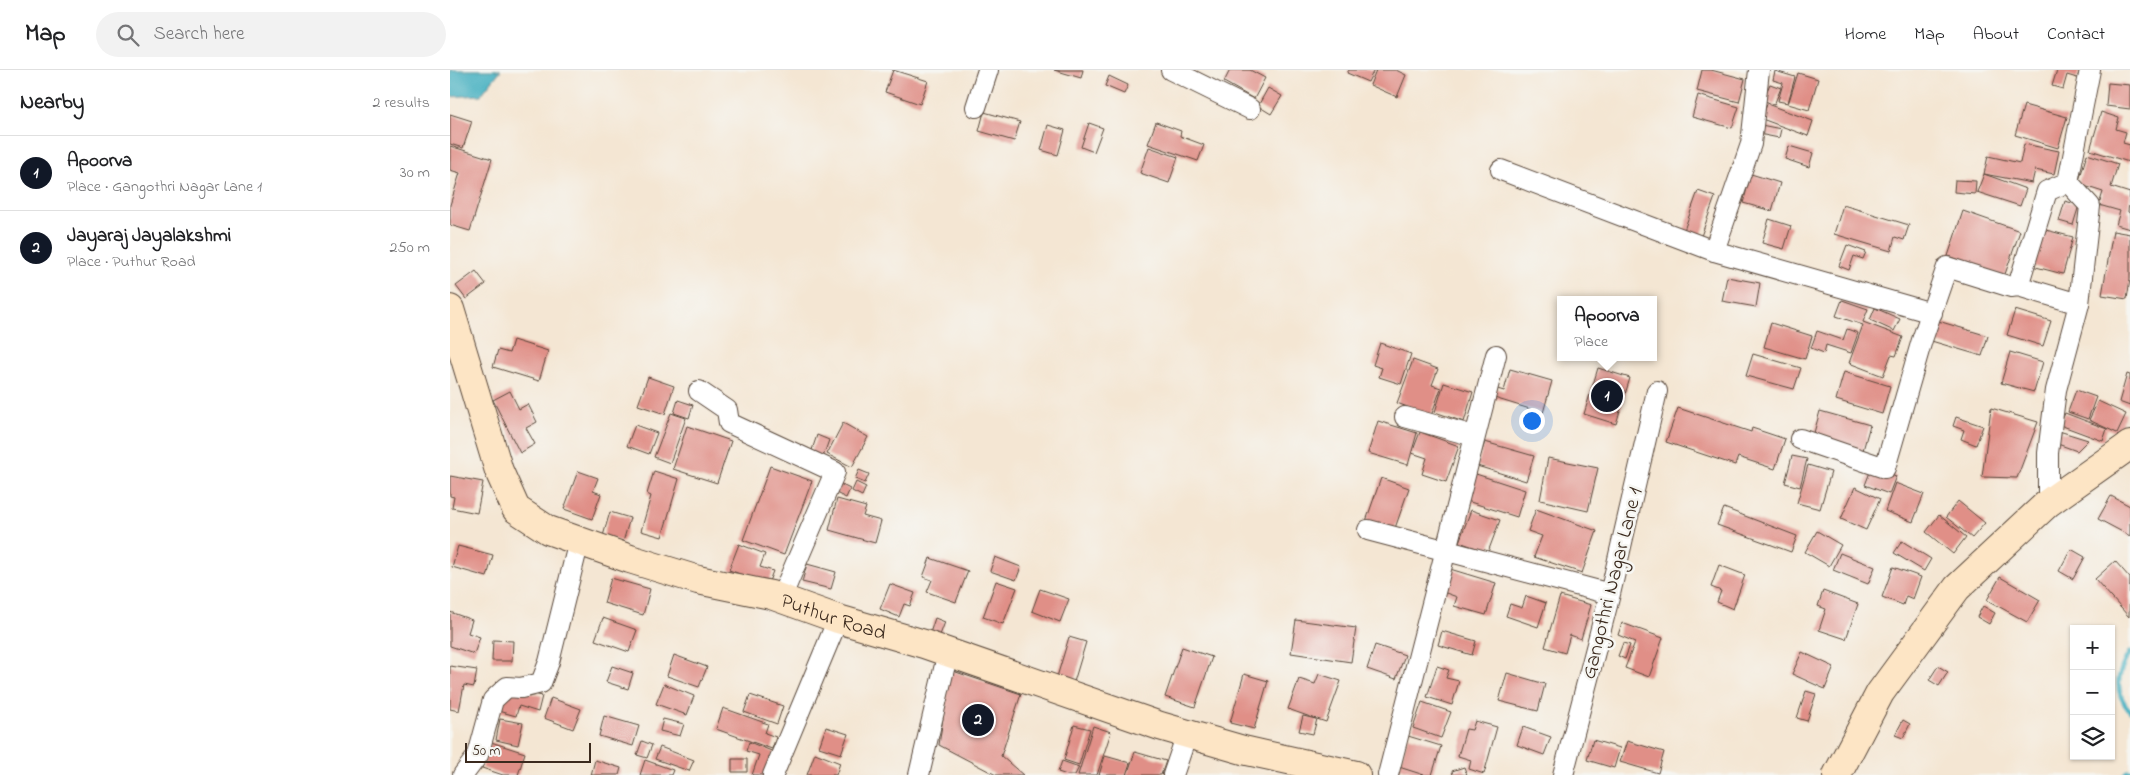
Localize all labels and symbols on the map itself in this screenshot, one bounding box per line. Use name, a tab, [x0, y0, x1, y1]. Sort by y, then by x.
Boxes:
pin: 1	[1591, 377, 1623, 415]
your location	[1519, 408, 1545, 434]
street label: Gangothri Nagar Lane 1	[1575, 484, 1653, 683]
street label: Puthur Road	[776, 587, 890, 649]
pin: 2	[962, 701, 994, 739]
scale bar	[465, 740, 591, 763]

